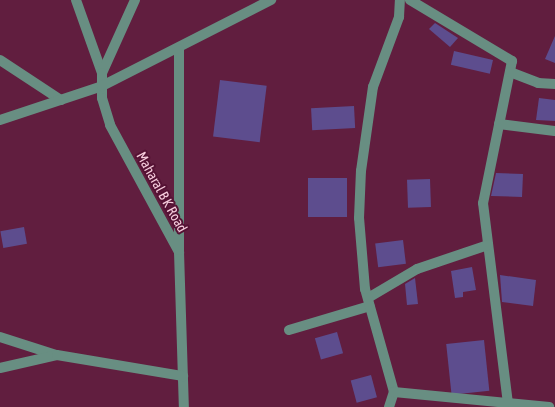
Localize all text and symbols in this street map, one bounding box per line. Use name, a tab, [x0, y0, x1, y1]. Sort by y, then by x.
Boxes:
street label: Maharal B K Road	[133, 149, 191, 235]

